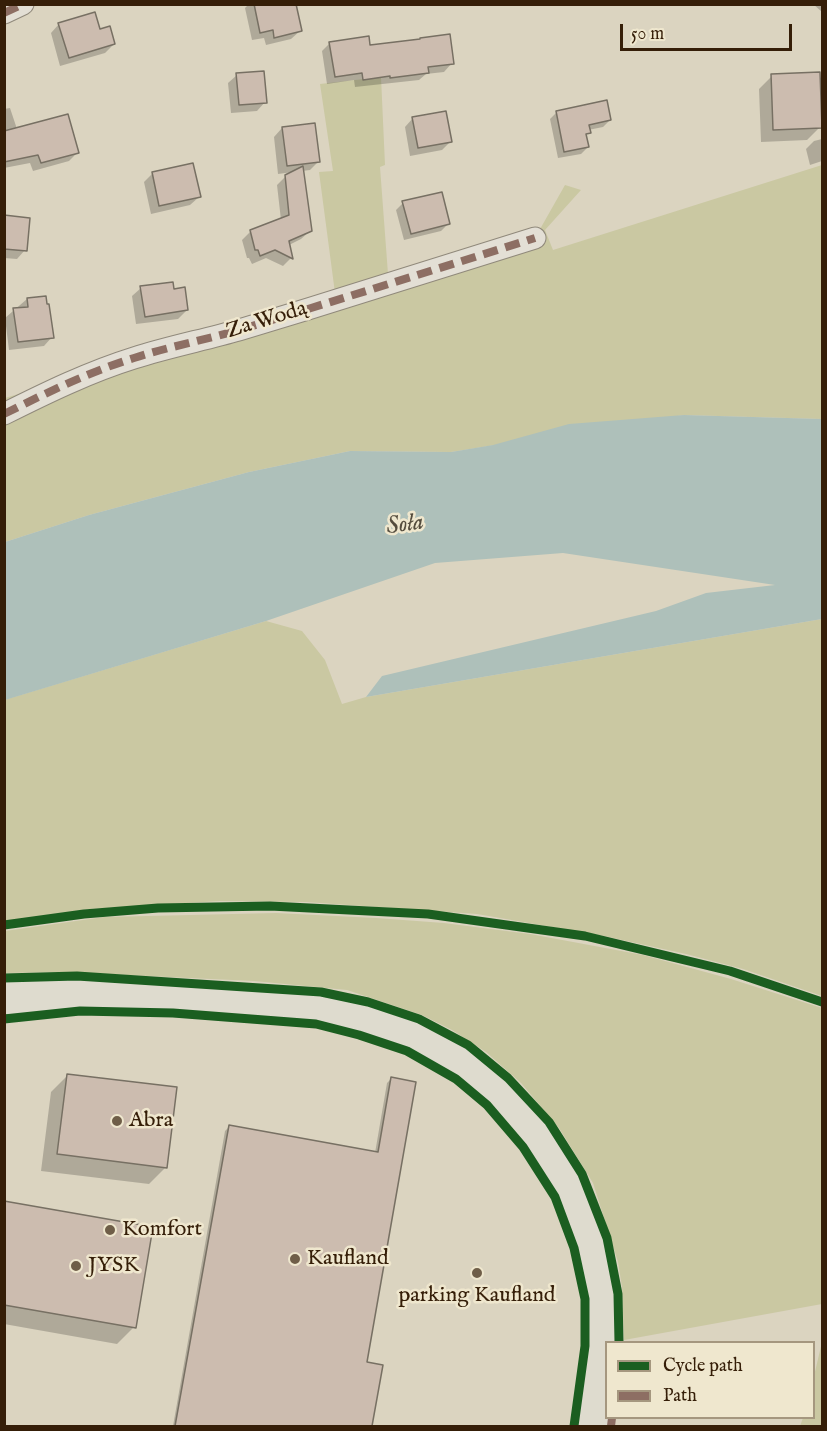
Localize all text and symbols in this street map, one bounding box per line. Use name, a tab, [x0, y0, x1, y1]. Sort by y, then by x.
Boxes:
scale bar	[623, 12, 796, 50]
text: 50 m	[631, 23, 664, 46]
street label: Za Wodą	[224, 296, 310, 346]
water label: Soła	[384, 509, 426, 543]
place label: Abra	[129, 1108, 173, 1134]
marker: Abra	[110, 1114, 124, 1128]
place label: Komfort	[122, 1217, 202, 1243]
marker: Komfort	[103, 1223, 117, 1237]
place label: Kaufland	[307, 1246, 389, 1272]
marker: Kaufland	[288, 1252, 302, 1266]
place label: JYSK	[88, 1253, 139, 1279]
marker: JYSK	[69, 1259, 83, 1273]
marker: parking Kaufland	[470, 1266, 484, 1280]
place label: parking Kaufland	[398, 1283, 556, 1309]
legend	[605, 1341, 815, 1419]
text: Cycle path	[663, 1355, 743, 1378]
text: Path	[663, 1385, 697, 1408]

